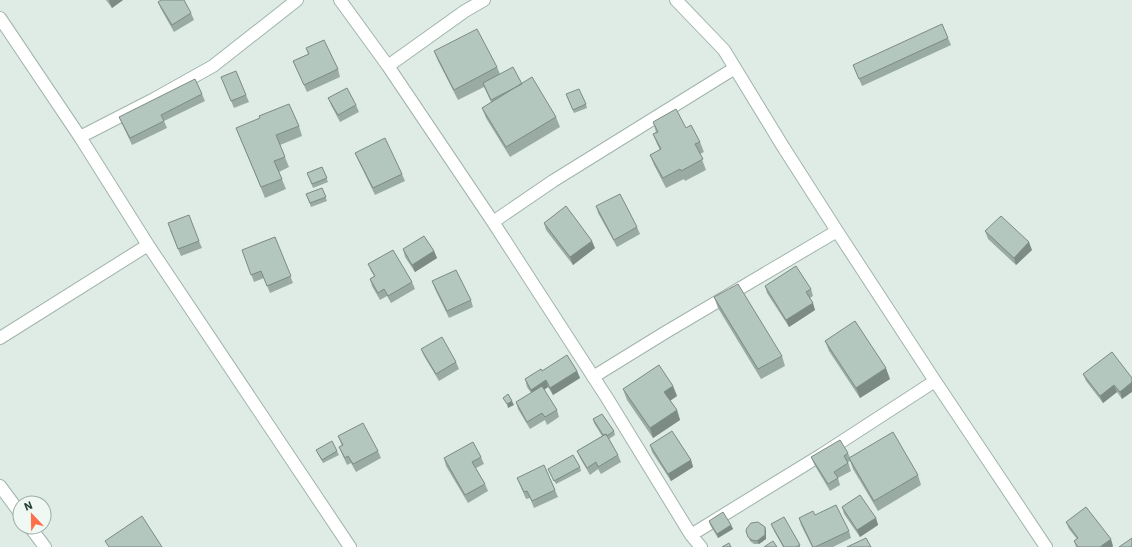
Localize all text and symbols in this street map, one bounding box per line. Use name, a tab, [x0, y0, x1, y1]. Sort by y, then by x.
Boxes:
north arrow	[12, 495, 52, 535]
text: N	[22, 498, 35, 514]

